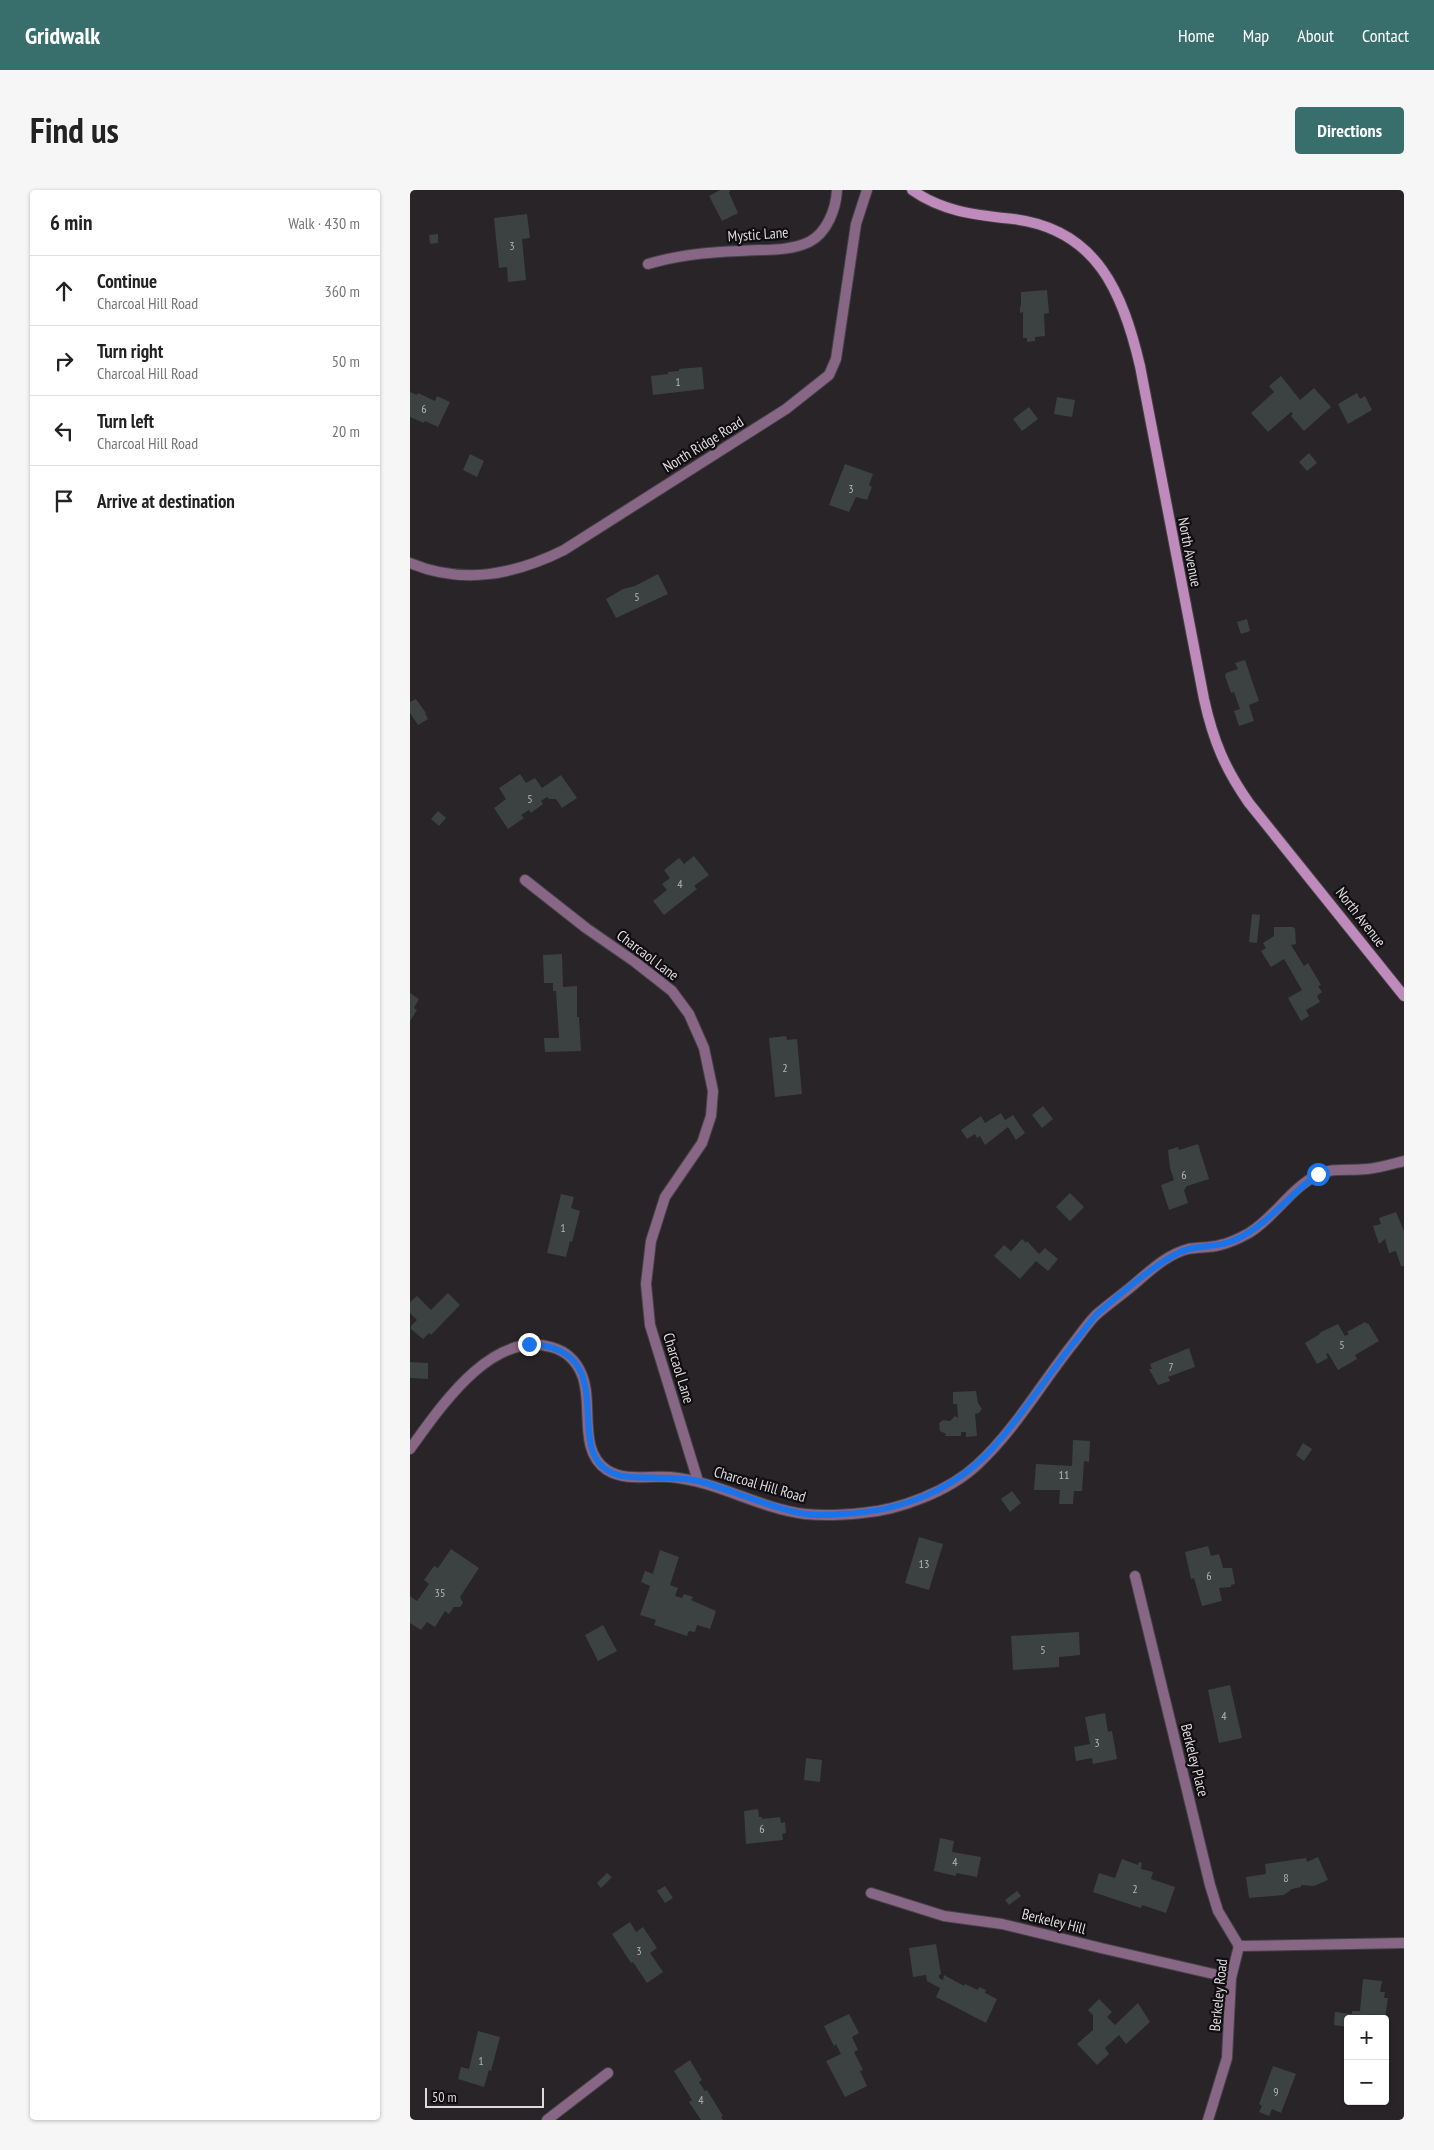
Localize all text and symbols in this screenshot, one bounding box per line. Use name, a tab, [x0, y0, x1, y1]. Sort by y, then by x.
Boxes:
text: Gridwalk	[25, 20, 100, 51]
text: Home	[1178, 24, 1215, 47]
text: Map	[1243, 24, 1269, 47]
text: About	[1297, 24, 1334, 47]
text: Contact	[1362, 24, 1409, 47]
text: Find us	[30, 107, 119, 153]
button: Directions	[1295, 107, 1404, 154]
text: 6 min	[50, 209, 92, 236]
text: Walk · 430 m	[288, 213, 360, 233]
street label: Mystic Lane	[727, 222, 789, 246]
house number: 3	[509, 238, 515, 253]
text: Continue	[97, 269, 157, 293]
icon: ahead	[50, 277, 78, 305]
text: 360 m	[325, 281, 360, 301]
text: Charcoal Hill Road	[97, 293, 198, 313]
text: Turn right	[97, 339, 163, 363]
icon: right	[50, 347, 78, 375]
text: 50 m	[332, 351, 360, 371]
text: Charcoal Hill Road	[97, 363, 198, 383]
house number: 1	[675, 374, 681, 389]
house number: 6	[421, 401, 427, 416]
text: Turn left	[97, 409, 154, 433]
street label: North Ridge Road	[659, 412, 747, 476]
icon: left	[50, 417, 78, 445]
text: 20 m	[332, 421, 360, 441]
text: Charcoal Hill Road	[97, 433, 198, 453]
house number: 3	[848, 481, 854, 496]
icon: arrive	[50, 487, 78, 515]
text: Arrive at destination	[97, 489, 235, 513]
street label: North Avenue	[1174, 516, 1206, 588]
house number: 5	[634, 589, 640, 604]
house number: 5	[527, 791, 533, 806]
house number: 4	[677, 876, 683, 891]
street label: North Avenue	[1332, 883, 1390, 951]
street label: Charcaol Lane	[613, 925, 683, 985]
house number: 2	[782, 1060, 788, 1075]
route start	[1307, 1163, 1330, 1186]
house number: 6	[1181, 1167, 1187, 1182]
house number: 1	[560, 1220, 566, 1235]
street label: Charcaol Lane	[659, 1330, 699, 1406]
route end	[518, 1333, 541, 1356]
house number: 5	[1339, 1337, 1345, 1352]
house number: 7	[1168, 1359, 1174, 1374]
street label: Charcoal Hill Road	[712, 1462, 808, 1506]
house number: 11	[1059, 1467, 1069, 1482]
house number: 13	[919, 1556, 929, 1571]
house number: 6	[1206, 1568, 1212, 1583]
house number: 35	[435, 1585, 445, 1600]
house number: 5	[1040, 1642, 1046, 1657]
house number: 4	[1221, 1708, 1227, 1723]
street label: Berkeley Place	[1177, 1722, 1213, 1798]
house number: 3	[1094, 1735, 1100, 1750]
house number: 6	[759, 1821, 765, 1836]
house number: 4	[952, 1854, 958, 1869]
house number: 8	[1283, 1870, 1289, 1885]
house number: 2	[1132, 1881, 1138, 1896]
street label: Berkeley Hill	[1020, 1904, 1088, 1938]
house number: 3	[636, 1943, 642, 1958]
street label: Berkeley Road	[1205, 1958, 1231, 2032]
map controls	[1344, 2015, 1389, 2105]
button: +	[1344, 2015, 1389, 2060]
house number: 1	[478, 2053, 484, 2068]
button: −	[1344, 2060, 1389, 2105]
house number: 9	[1273, 2084, 1279, 2099]
scale bar	[425, 2085, 544, 2108]
text: 50 m	[432, 2088, 457, 2106]
house number: 4	[698, 2092, 704, 2107]

